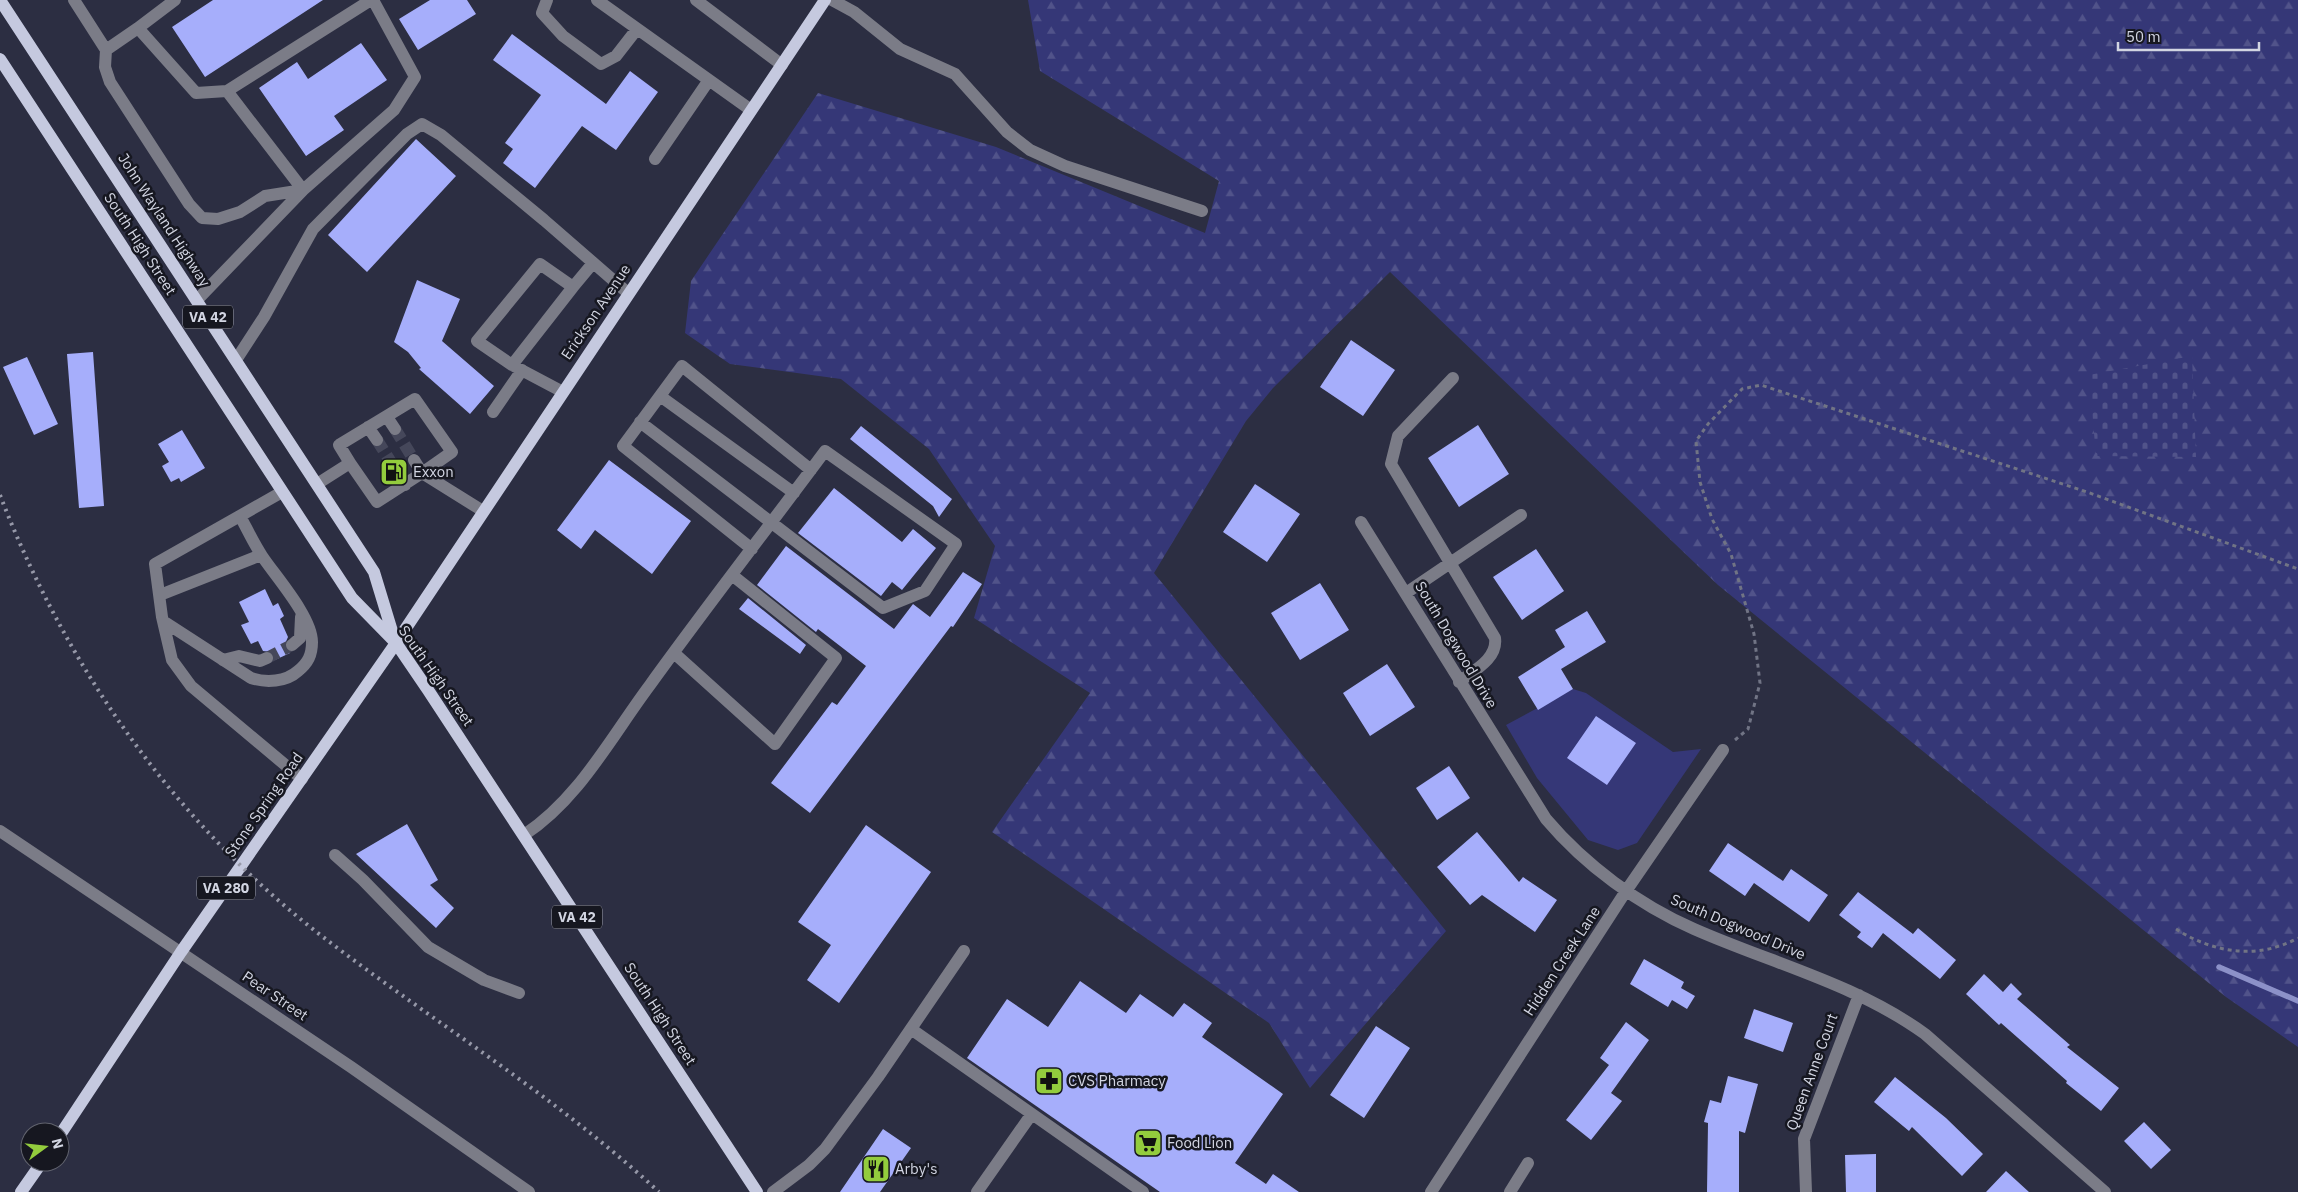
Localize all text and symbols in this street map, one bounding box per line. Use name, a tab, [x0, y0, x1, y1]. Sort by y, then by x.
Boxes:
scale bar	[2118, 20, 2259, 52]
text: 50 m	[2126, 27, 2161, 46]
street label: John Wayland Highway	[114, 149, 215, 291]
street label: South High Street	[100, 189, 181, 299]
street label: Erickson Avenue	[557, 260, 635, 363]
road number: VA 42	[183, 306, 233, 328]
fuel station icon: Exxon	[379, 457, 409, 487]
place label: Exxon	[413, 462, 454, 481]
street label: South Dogwood Drive	[1411, 578, 1502, 712]
street label: South High Street	[395, 622, 478, 730]
street label: Stone Spring Road	[220, 749, 307, 861]
road number: VA 280	[197, 876, 255, 900]
street label: South Dogwood Drive	[1668, 890, 1809, 964]
street label: Hidden Creek Lane	[1519, 902, 1604, 1019]
road number: VA 42	[552, 906, 602, 929]
street label: South High Street	[620, 959, 701, 1069]
street label: Pear Street	[239, 967, 312, 1024]
street label: Queen Anne Court	[1782, 1011, 1842, 1133]
pharmacy icon: CVS Pharmacy	[1034, 1066, 1064, 1096]
place label: CVS Pharmacy	[1068, 1071, 1166, 1090]
north arrow	[20, 1122, 70, 1172]
supermarket icon: Food Lion	[1133, 1128, 1163, 1158]
place label: Food Lion	[1167, 1133, 1232, 1152]
text: N	[48, 1136, 68, 1151]
restaurant icon: Arby's	[861, 1154, 891, 1184]
place label: Arby's	[895, 1159, 937, 1178]

